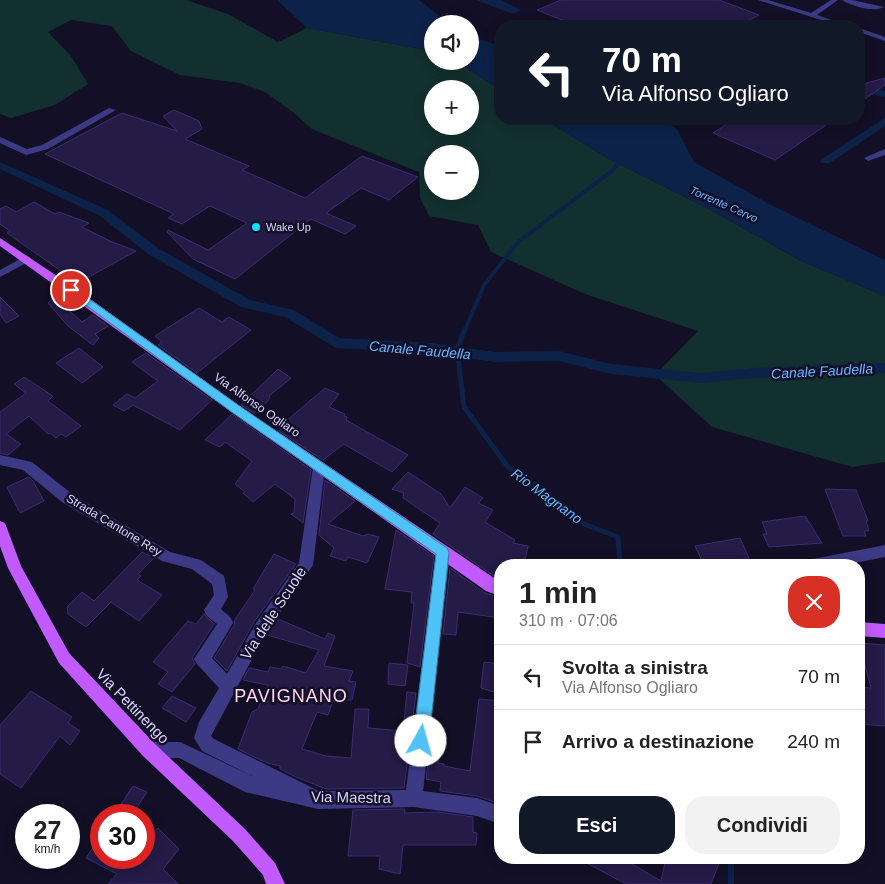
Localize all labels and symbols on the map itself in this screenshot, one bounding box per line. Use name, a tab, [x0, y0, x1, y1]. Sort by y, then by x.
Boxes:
water label: Torrente Cervo	[688, 184, 760, 224]
marker: Wake Up	[250, 221, 262, 233]
place label: Wake Up	[266, 221, 311, 233]
pin	[50, 269, 92, 311]
water label: Canale Faudella	[369, 338, 472, 362]
water label: Canale Faudella	[771, 360, 874, 382]
street label: Via Alfonso Ogliaro	[211, 370, 303, 440]
water label: Rio Magnano	[509, 465, 586, 527]
street label: Strada Cantone Rey	[64, 491, 164, 559]
street label: Via delle Scuole	[237, 563, 309, 663]
street label: Via Pettinengo	[93, 665, 173, 747]
district label: PAVIGNANO	[234, 686, 348, 706]
position arrow	[394, 714, 446, 766]
street label: Via Maestra	[311, 788, 392, 806]
speed limit sign: 30	[90, 804, 155, 869]

